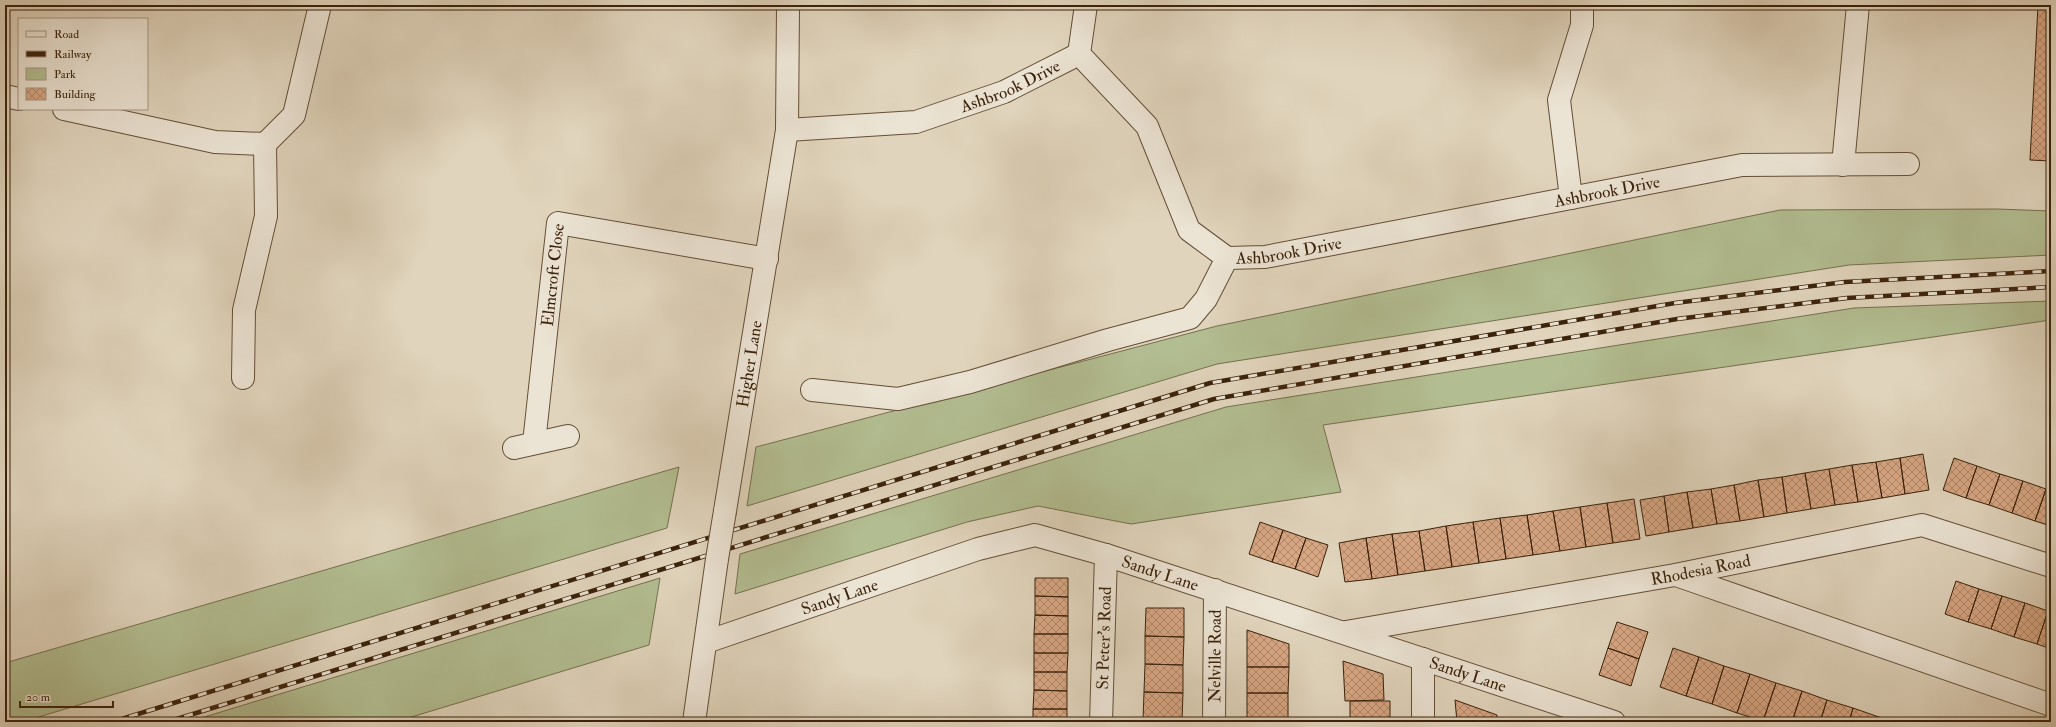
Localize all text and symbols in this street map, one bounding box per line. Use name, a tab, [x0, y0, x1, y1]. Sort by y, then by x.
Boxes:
legend	[18, 18, 148, 110]
text: Road	[54, 27, 79, 42]
text: Railway	[54, 47, 92, 62]
street label: Ashbrook Drive	[957, 55, 1064, 117]
text: Park	[54, 67, 76, 82]
text: Building	[54, 87, 97, 102]
street label: Ashbrook Drive	[1552, 171, 1662, 212]
street label: Elmcroft Close	[537, 222, 569, 328]
street label: Ashbrook Drive	[1235, 232, 1343, 269]
street label: Higher Lane	[732, 319, 767, 409]
street label: Rhodesia Road	[1649, 550, 1753, 590]
street label: Sandy Lane	[1119, 551, 1201, 596]
street label: Sandy Lane	[798, 574, 881, 620]
street label: St Peter's Road	[1092, 585, 1116, 690]
street label: Nelville Road	[1204, 609, 1226, 703]
street label: Sandy Lane	[1427, 652, 1509, 697]
scale bar	[20, 683, 113, 709]
text: 20 m	[26, 690, 51, 705]

